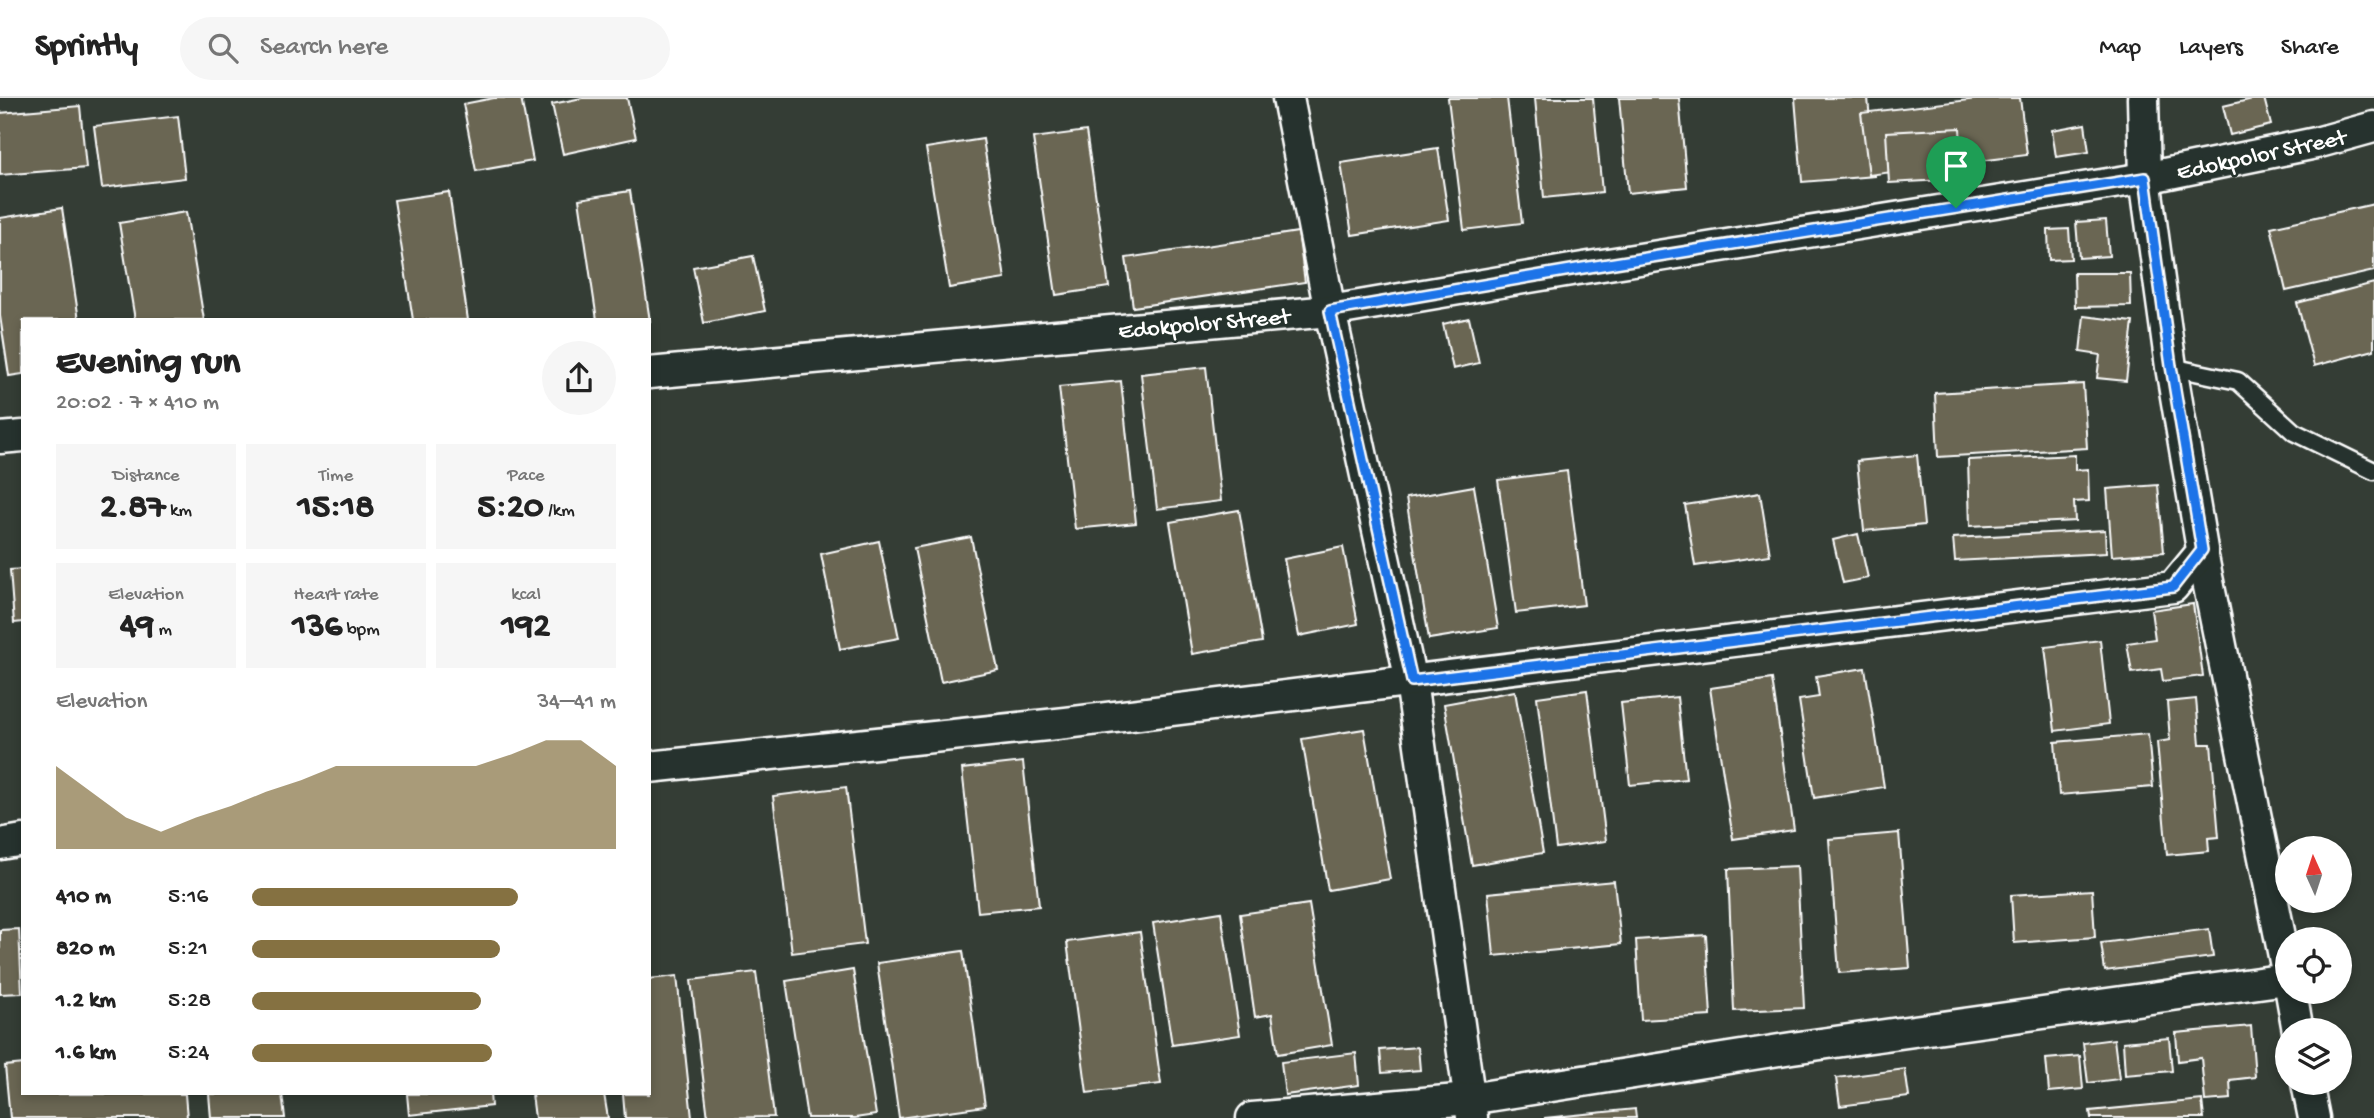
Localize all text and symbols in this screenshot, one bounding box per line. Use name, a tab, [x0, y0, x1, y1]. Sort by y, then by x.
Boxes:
search box	[180, 17, 670, 80]
text: Sprintly	[35, 29, 138, 67]
icon: search	[204, 29, 242, 67]
text: Search here	[260, 33, 388, 64]
text: Map	[2099, 34, 2141, 63]
text: Layers	[2179, 34, 2243, 63]
text: Share	[2281, 34, 2339, 63]
street label: Edokpolor Street	[2174, 124, 2351, 189]
pin	[1926, 136, 1986, 208]
icon: arrive	[1937, 147, 1975, 185]
street label: Edokpolor Street	[1117, 303, 1294, 347]
button: share	[542, 341, 616, 415]
text: Evening run	[56, 342, 240, 386]
text: 20:02 · 7 × 410 m	[56, 390, 219, 417]
text: Distance	[112, 465, 180, 488]
text: Time	[319, 465, 353, 488]
text: Pace	[507, 465, 545, 488]
text: 2.87	[100, 488, 166, 529]
text: 15:18	[298, 488, 374, 529]
text: 5:20	[477, 488, 544, 529]
text: km	[166, 500, 192, 523]
text: /km	[544, 500, 575, 523]
text: Elevation	[108, 584, 184, 607]
text: Heart rate	[293, 584, 379, 607]
text: kcal	[511, 584, 541, 607]
text: 49	[120, 607, 154, 648]
text: 136	[292, 607, 342, 648]
text: 192	[502, 607, 550, 648]
text: m	[154, 619, 172, 642]
text: bpm	[342, 619, 380, 642]
text: Elevation	[56, 689, 147, 716]
text: 34–41 m	[537, 689, 616, 716]
north arrow	[2275, 836, 2352, 914]
map controls	[2275, 836, 2352, 1095]
text: 410 m	[56, 884, 111, 911]
text: 5:16	[168, 884, 208, 911]
button: locate	[2275, 927, 2352, 1004]
text: 820 m	[56, 936, 115, 963]
text: 5:21	[168, 936, 208, 963]
text: 1.2 km	[56, 988, 116, 1015]
text: 5:28	[168, 988, 211, 1015]
button: layers	[2275, 1018, 2352, 1095]
text: 1.6 km	[56, 1040, 116, 1067]
text: 5:24	[168, 1040, 209, 1067]

